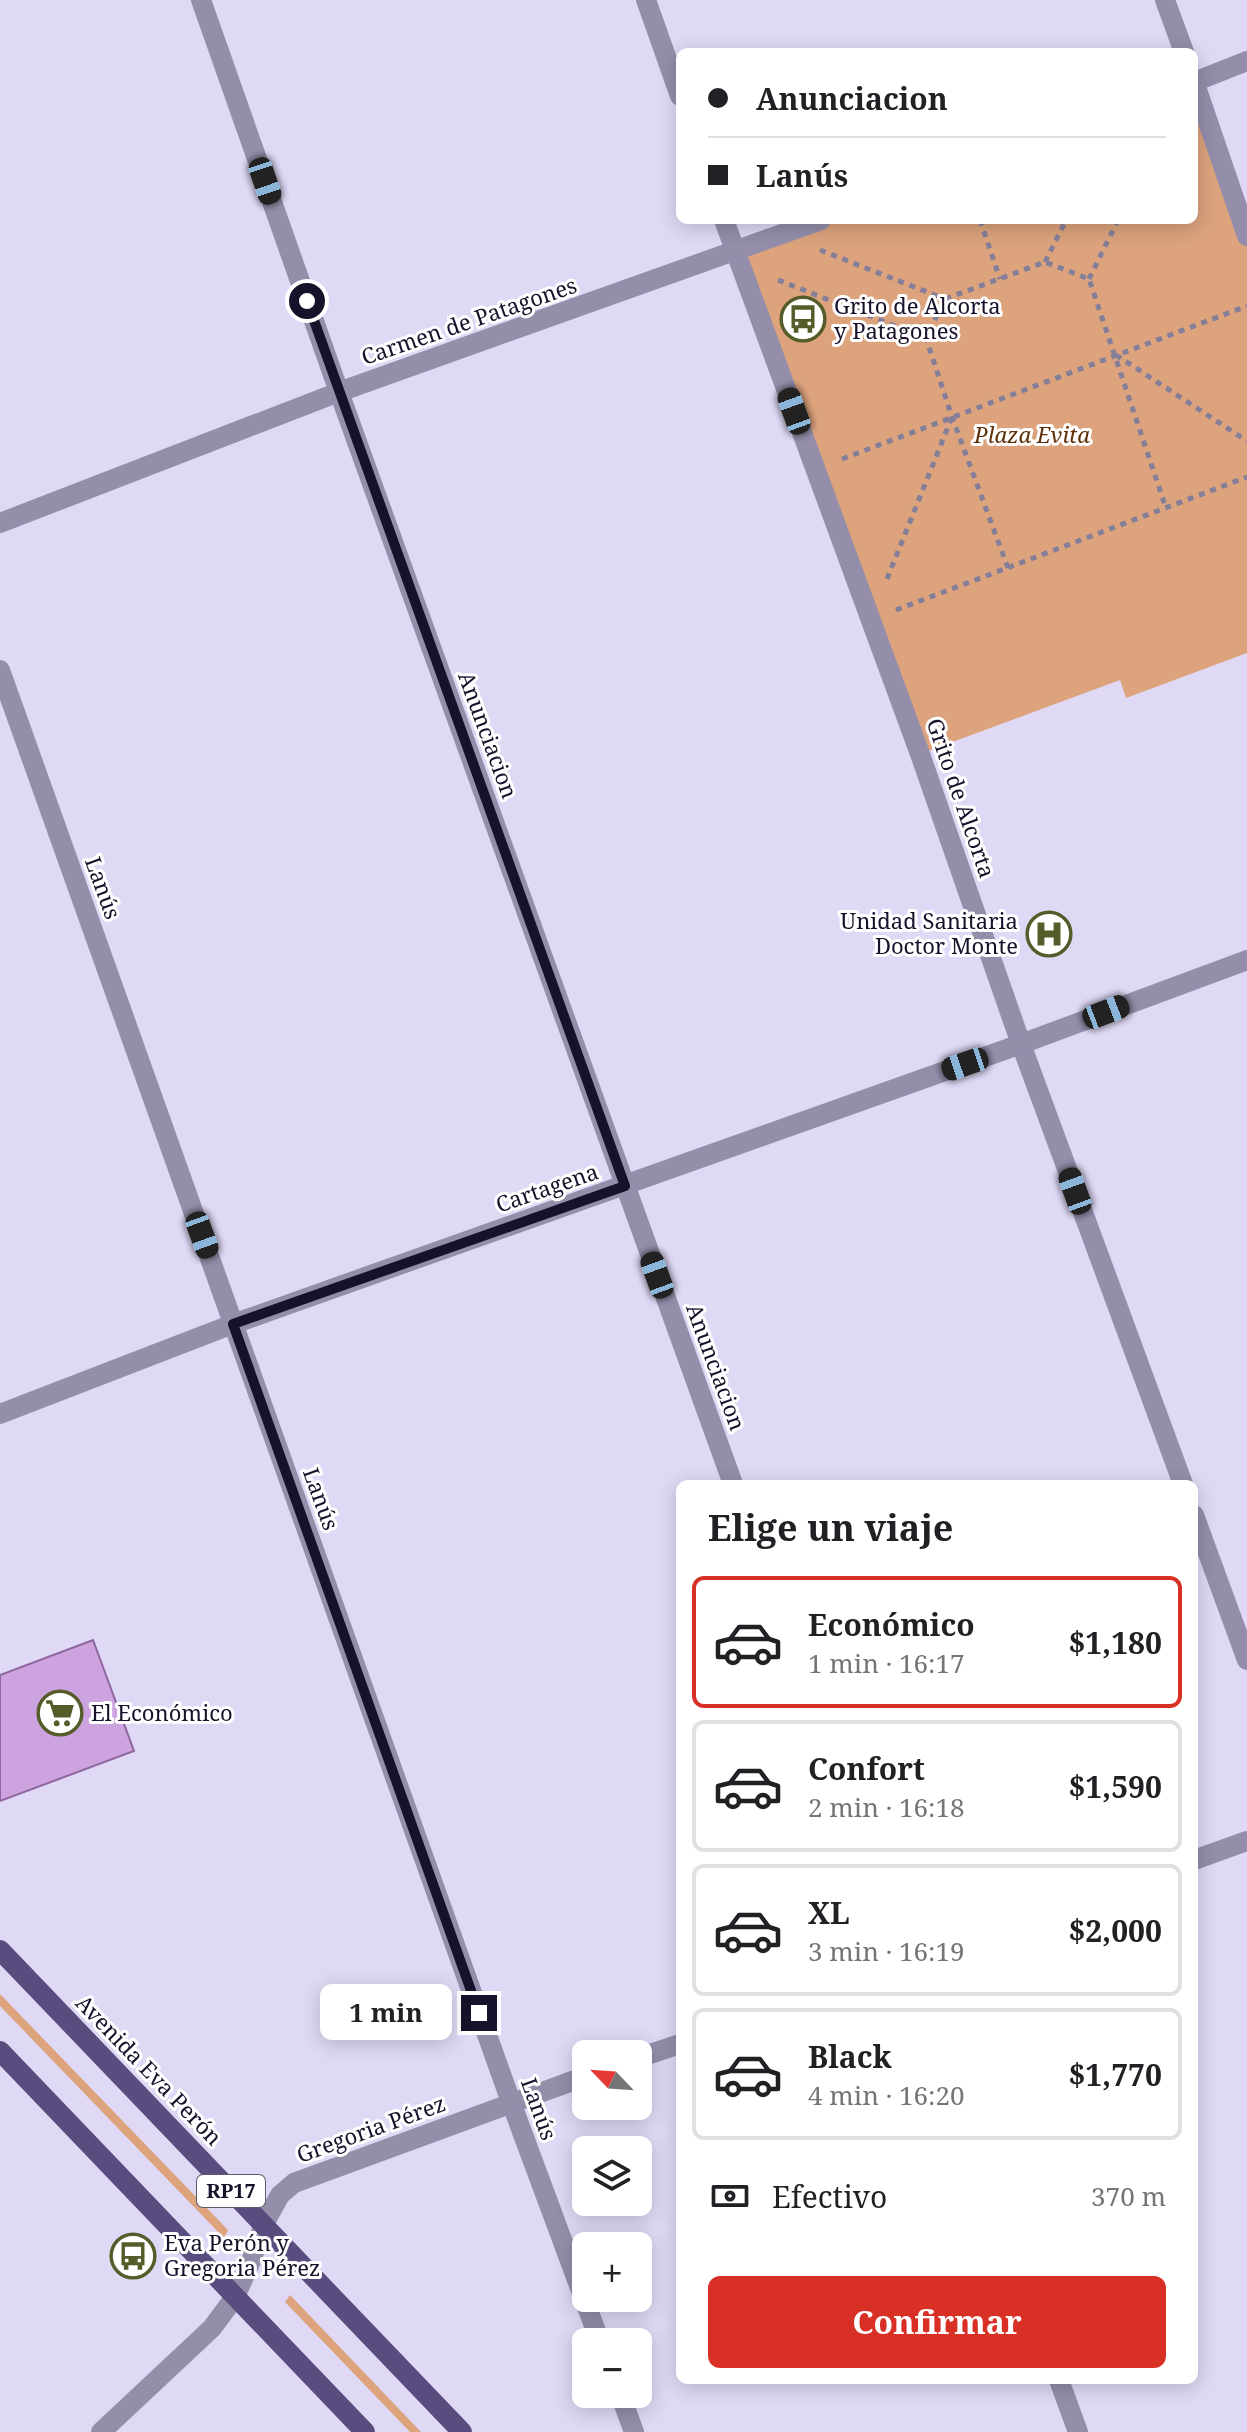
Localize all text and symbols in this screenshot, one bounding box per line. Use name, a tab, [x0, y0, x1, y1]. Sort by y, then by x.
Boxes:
text: Anunciacion	[756, 78, 948, 119]
car	[246, 154, 284, 208]
text: Lanús	[756, 155, 848, 196]
street label: Carmen de Patagones	[357, 269, 580, 371]
route start	[289, 283, 325, 319]
place label: Grito de Alcorta y Patagones	[834, 290, 1001, 345]
bus stop icon: Grito de Alcorta y Patagones	[779, 295, 827, 343]
car	[775, 384, 813, 438]
park label: Plaza Evita	[973, 419, 1090, 449]
street label: Anunciacion	[452, 667, 526, 802]
street label: Grito de Alcorta	[921, 714, 1003, 881]
street label: Lanús	[79, 852, 129, 923]
place label: Unidad Sanitaria Doctor Monte	[840, 905, 1018, 960]
hospital icon: Unidad Sanitaria Doctor Monte	[1025, 910, 1073, 958]
car	[1079, 992, 1133, 1032]
car	[938, 1045, 992, 1083]
street label: Cartagena	[491, 1156, 602, 1219]
car	[1056, 1164, 1094, 1218]
car	[183, 1208, 221, 1262]
car	[638, 1248, 676, 1302]
street label: Anunciacion	[680, 1299, 754, 1434]
street label: Lanús	[297, 1463, 347, 1534]
text: Elige un viaje	[708, 1503, 953, 1552]
text: Económico	[808, 1604, 975, 1645]
icon: car	[712, 1606, 784, 1678]
text: $1,180	[1068, 1622, 1162, 1663]
text: 1 min · 16:17	[808, 1645, 965, 1681]
supermarket icon: El Económico	[36, 1689, 84, 1737]
place label: El Económico	[91, 1697, 233, 1727]
text: Confort	[808, 1748, 925, 1789]
icon: car	[712, 1750, 784, 1822]
text: $1,590	[1068, 1766, 1162, 1807]
text: 2 min · 16:18	[808, 1789, 965, 1825]
text: XL	[808, 1892, 850, 1933]
icon: car	[712, 1894, 784, 1966]
text: $2,000	[1068, 1910, 1162, 1951]
text: 3 min · 16:19	[808, 1933, 965, 1969]
callout: 1 min	[319, 1985, 451, 2041]
street label: Avenida Eva Perón	[70, 1988, 229, 2151]
text: 1 min	[349, 1994, 423, 2030]
route end	[461, 1995, 497, 2031]
text: Black	[808, 2036, 892, 2077]
icon: car	[712, 2038, 784, 2110]
north arrow	[572, 2040, 652, 2120]
map controls	[572, 2040, 652, 2408]
text: $1,770	[1068, 2054, 1162, 2095]
street label: Lanús	[515, 2073, 565, 2144]
text: 4 min · 16:20	[808, 2077, 965, 2113]
street label: Gregoria Pérez	[292, 2087, 449, 2169]
button: layers	[572, 2136, 652, 2216]
icon: cash	[708, 2174, 752, 2218]
road number: RP17	[197, 2175, 265, 2207]
text: Efectivo	[772, 2176, 887, 2217]
text: 370 m	[1091, 2178, 1166, 2214]
place label: Eva Perón y Gregoria Pérez	[164, 2227, 320, 2282]
bus stop icon: Eva Perón y Gregoria Pérez	[109, 2232, 157, 2280]
button: +	[572, 2232, 652, 2312]
button: Confirmar	[708, 2276, 1166, 2368]
button: −	[572, 2328, 652, 2408]

